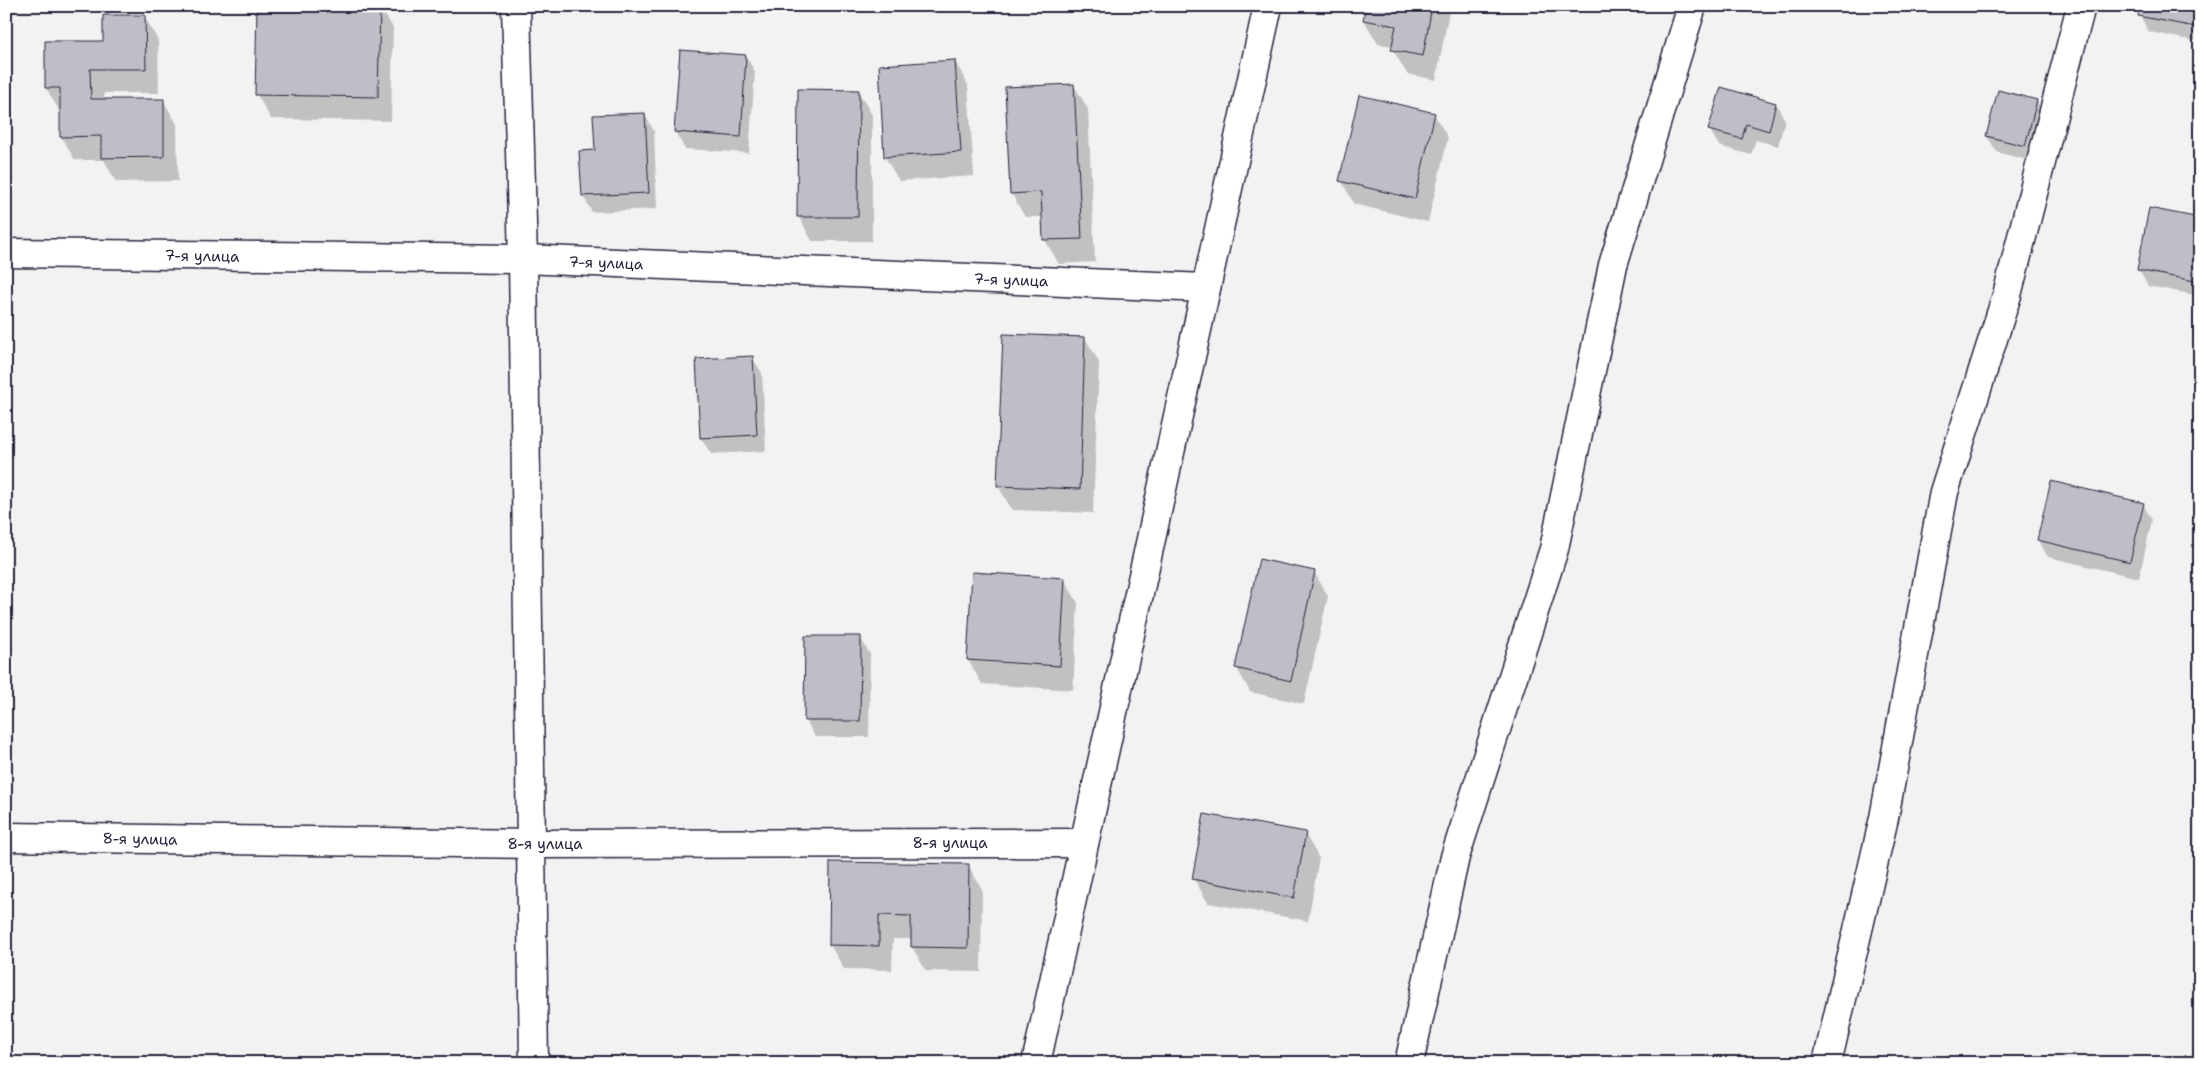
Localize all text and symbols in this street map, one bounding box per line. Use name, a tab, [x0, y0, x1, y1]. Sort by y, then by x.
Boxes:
street label: 7-я улица	[164, 245, 240, 267]
street label: 7-я улица	[568, 252, 644, 274]
street label: 7-я улица	[973, 269, 1049, 291]
street label: 8-я улица	[102, 828, 178, 850]
street label: 8-я улица	[913, 833, 988, 853]
street label: 8-я улица	[508, 834, 583, 854]

